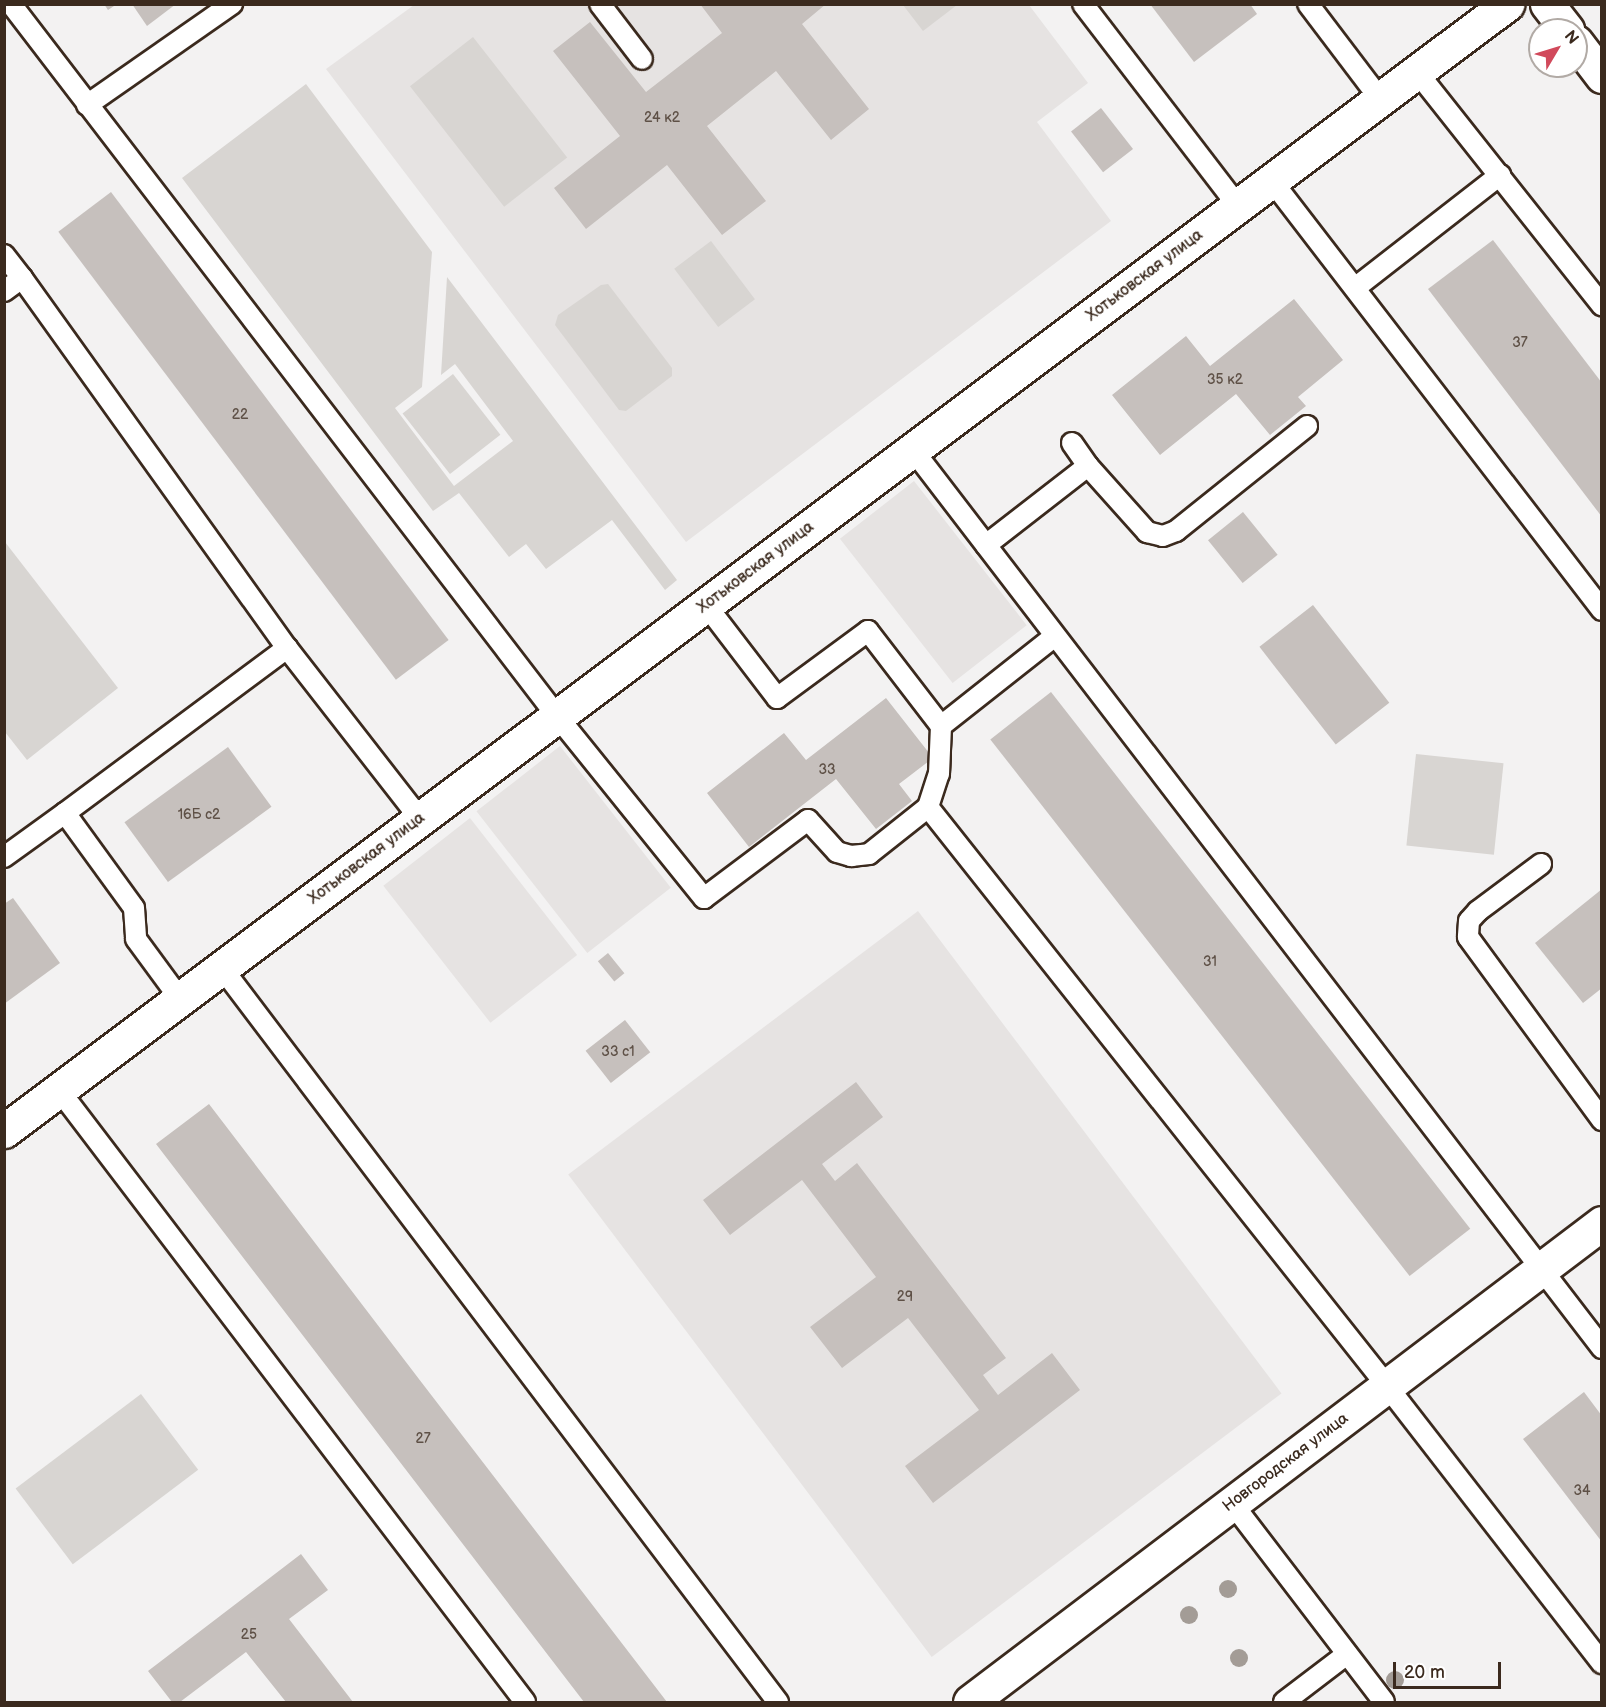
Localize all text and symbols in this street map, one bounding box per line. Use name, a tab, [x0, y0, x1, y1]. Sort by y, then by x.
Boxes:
north arrow	[1528, 18, 1588, 78]
text: N	[1560, 27, 1582, 48]
house number: 24 к2	[644, 110, 680, 126]
street label: Хотьковская улица	[1083, 226, 1207, 326]
house number: 37	[1512, 335, 1528, 351]
house number: 35 к2	[1207, 372, 1243, 388]
house number: 22	[232, 407, 248, 423]
street label: Хотьковская улица	[694, 518, 818, 618]
house number: 33	[818, 762, 836, 778]
house number: 16Б с2	[178, 807, 220, 823]
street label: Хотьковская улица	[305, 809, 429, 909]
house number: 31	[1203, 954, 1217, 970]
house number: 33 с1	[601, 1044, 635, 1060]
house number: 29	[897, 1289, 913, 1305]
street label: Новгородская улица	[1219, 1409, 1353, 1517]
house number: 27	[415, 1431, 431, 1447]
house number: 34	[1573, 1483, 1591, 1499]
house number: 25	[241, 1627, 257, 1643]
scale bar	[1396, 1650, 1504, 1688]
text: 20 m	[1404, 1662, 1445, 1683]

